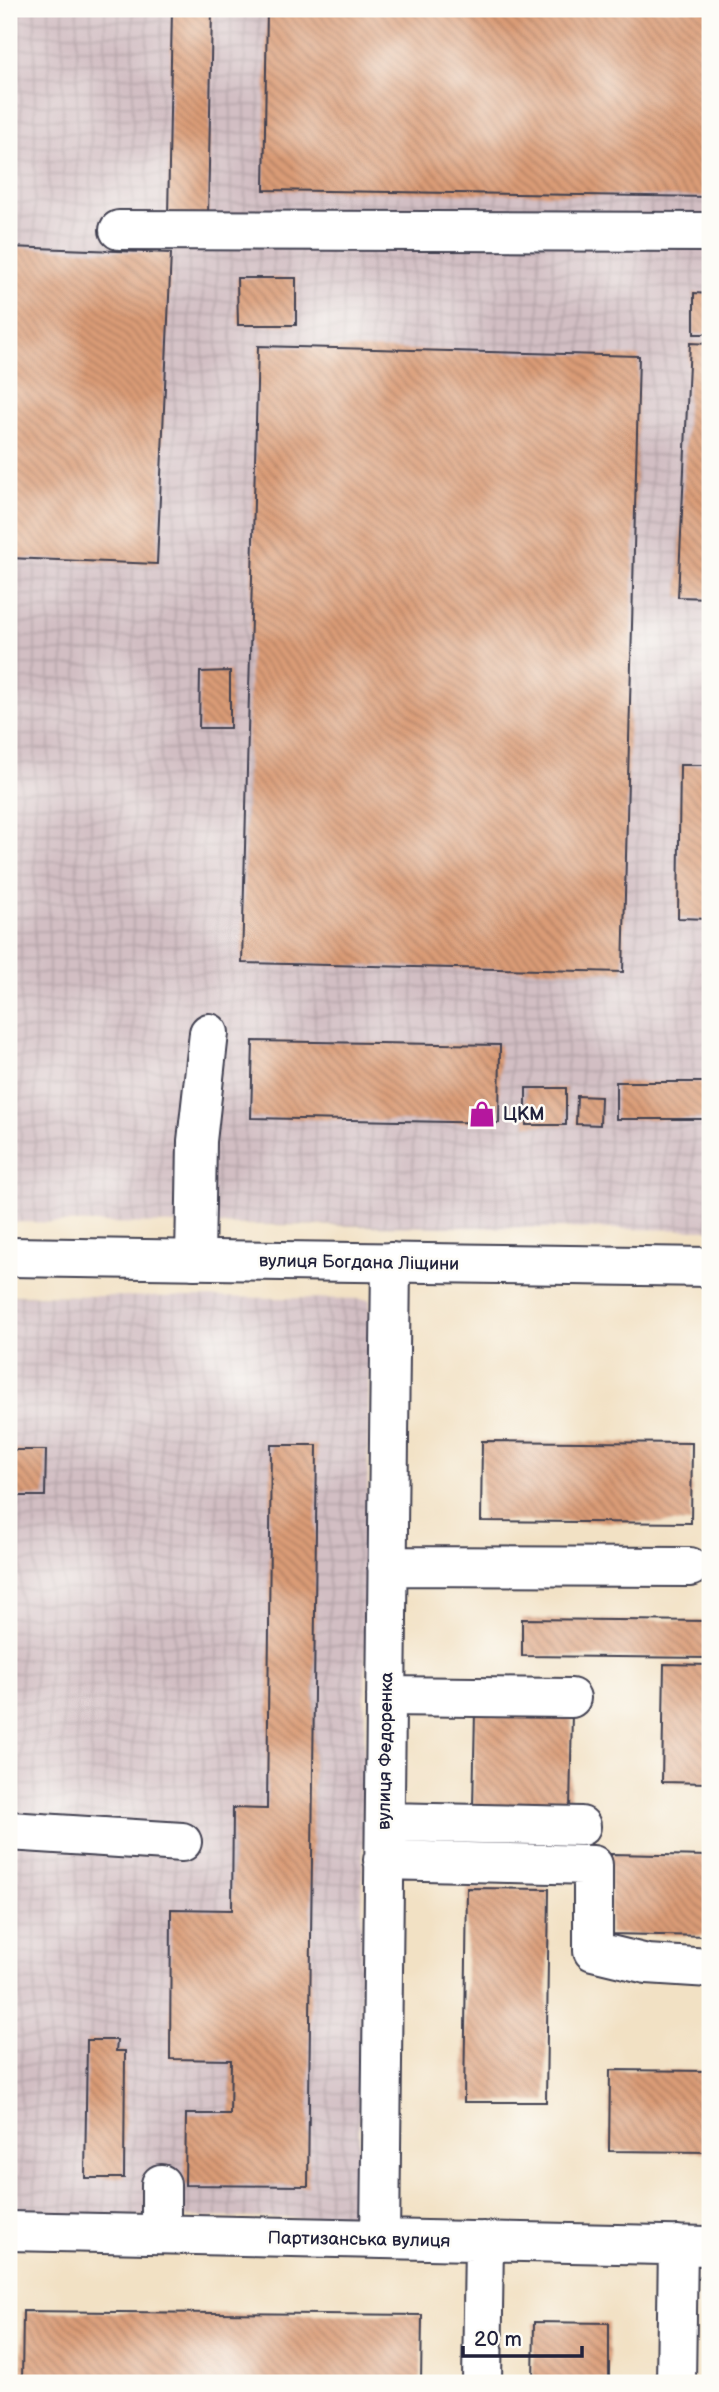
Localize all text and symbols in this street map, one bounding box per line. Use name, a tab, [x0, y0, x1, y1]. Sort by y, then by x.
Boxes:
shop icon: ЦКМ	[467, 1099, 497, 1129]
place label: ЦКМ	[503, 1104, 544, 1125]
street label: вулиця Богдана Ліщини	[259, 1250, 459, 1275]
street label: вулиця Федоренка	[374, 1671, 397, 1830]
street label: Партизанська вулиця	[267, 2227, 451, 2252]
scale bar	[463, 2315, 582, 2359]
text: 20 m	[474, 2327, 522, 2352]

